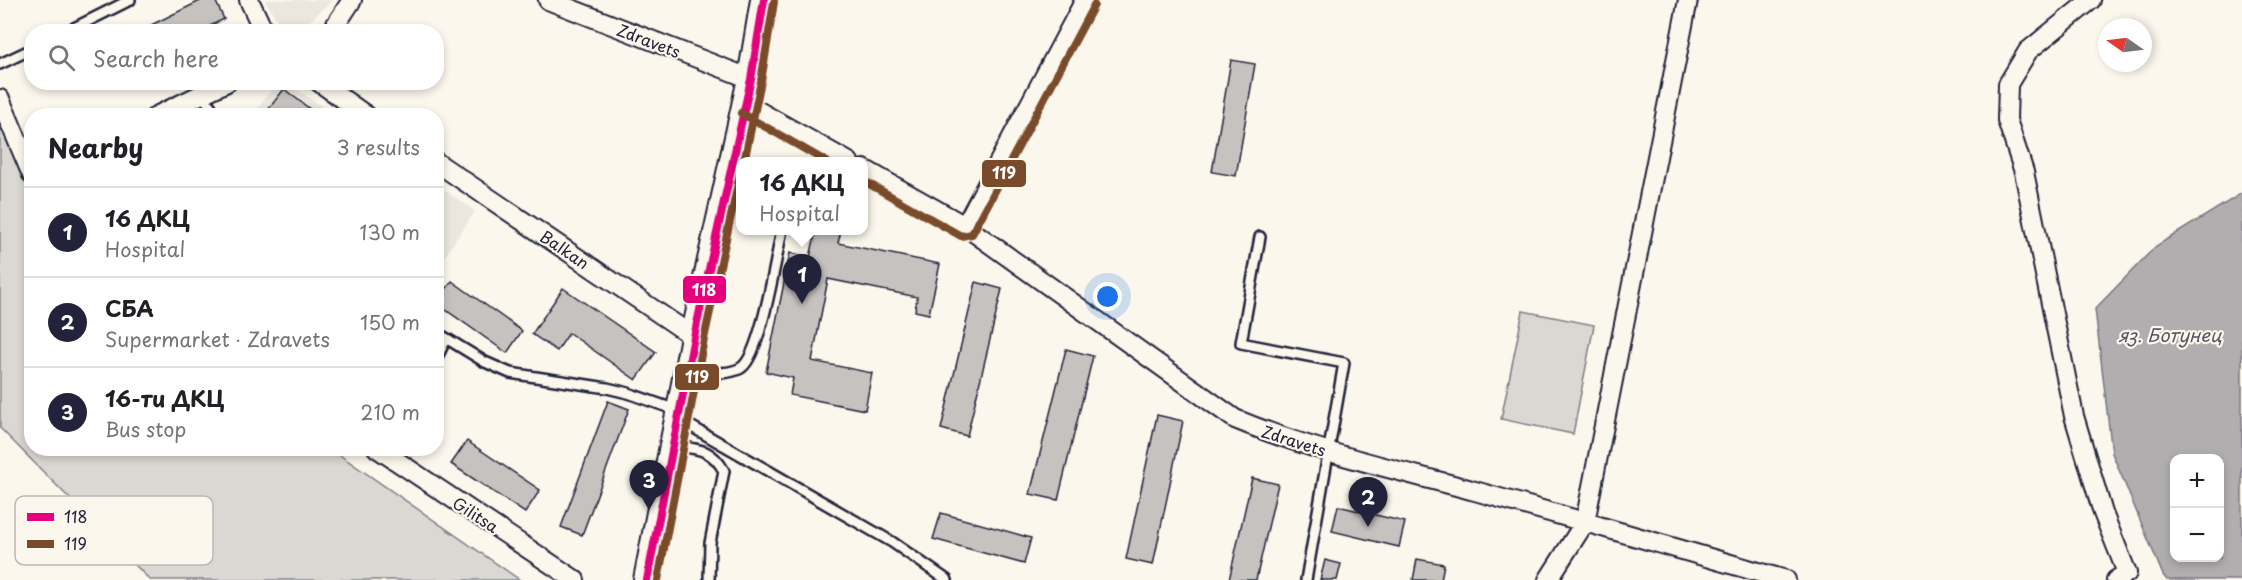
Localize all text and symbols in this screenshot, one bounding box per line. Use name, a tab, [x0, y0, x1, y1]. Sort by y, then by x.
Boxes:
street label: Zdravets	[614, 17, 684, 63]
north arrow	[2098, 18, 2152, 72]
search box	[24, 24, 444, 90]
icon: search	[45, 41, 78, 74]
text: Search here	[93, 41, 219, 74]
text: Nearby	[48, 128, 143, 167]
text: 3 results	[337, 132, 420, 162]
popup	[736, 157, 868, 235]
line badge: 119	[981, 159, 1027, 188]
text: 119	[992, 160, 1016, 184]
text: 16 ДКЦ	[760, 165, 844, 198]
text: Hospital	[760, 198, 840, 228]
text: 16 ДКЦ	[105, 201, 190, 234]
text: 1	[63, 217, 72, 247]
text: 130 m	[360, 217, 420, 247]
street label: Balkan	[536, 224, 594, 274]
text: Hospital	[105, 234, 185, 264]
pin: 1	[782, 254, 822, 304]
line badge: 118	[682, 275, 727, 304]
text: 118	[692, 277, 716, 301]
your location	[1093, 282, 1122, 311]
text: СБА	[105, 291, 154, 324]
text: 2	[60, 307, 75, 337]
text: 150 m	[360, 307, 420, 337]
water label: яз. Ботунец	[2118, 321, 2222, 348]
text: Supermarket · Zdravets	[105, 324, 330, 354]
line badge: 119	[674, 363, 720, 391]
text: 119	[685, 364, 709, 388]
text: 16-ти ДКЦ	[105, 381, 224, 414]
text: 3	[61, 397, 74, 427]
text: 210 m	[361, 397, 420, 427]
text: Bus stop	[105, 414, 186, 444]
street label: Zdravets	[1259, 418, 1329, 462]
map controls	[2170, 454, 2224, 562]
button: +	[2170, 454, 2224, 508]
pin: 3	[630, 460, 668, 510]
pin: 2	[1348, 478, 1388, 527]
street label: Gilitsa	[448, 490, 504, 538]
legend	[15, 496, 213, 565]
text: 118	[64, 504, 87, 528]
button: −	[2170, 508, 2224, 562]
text: 119	[64, 531, 87, 555]

